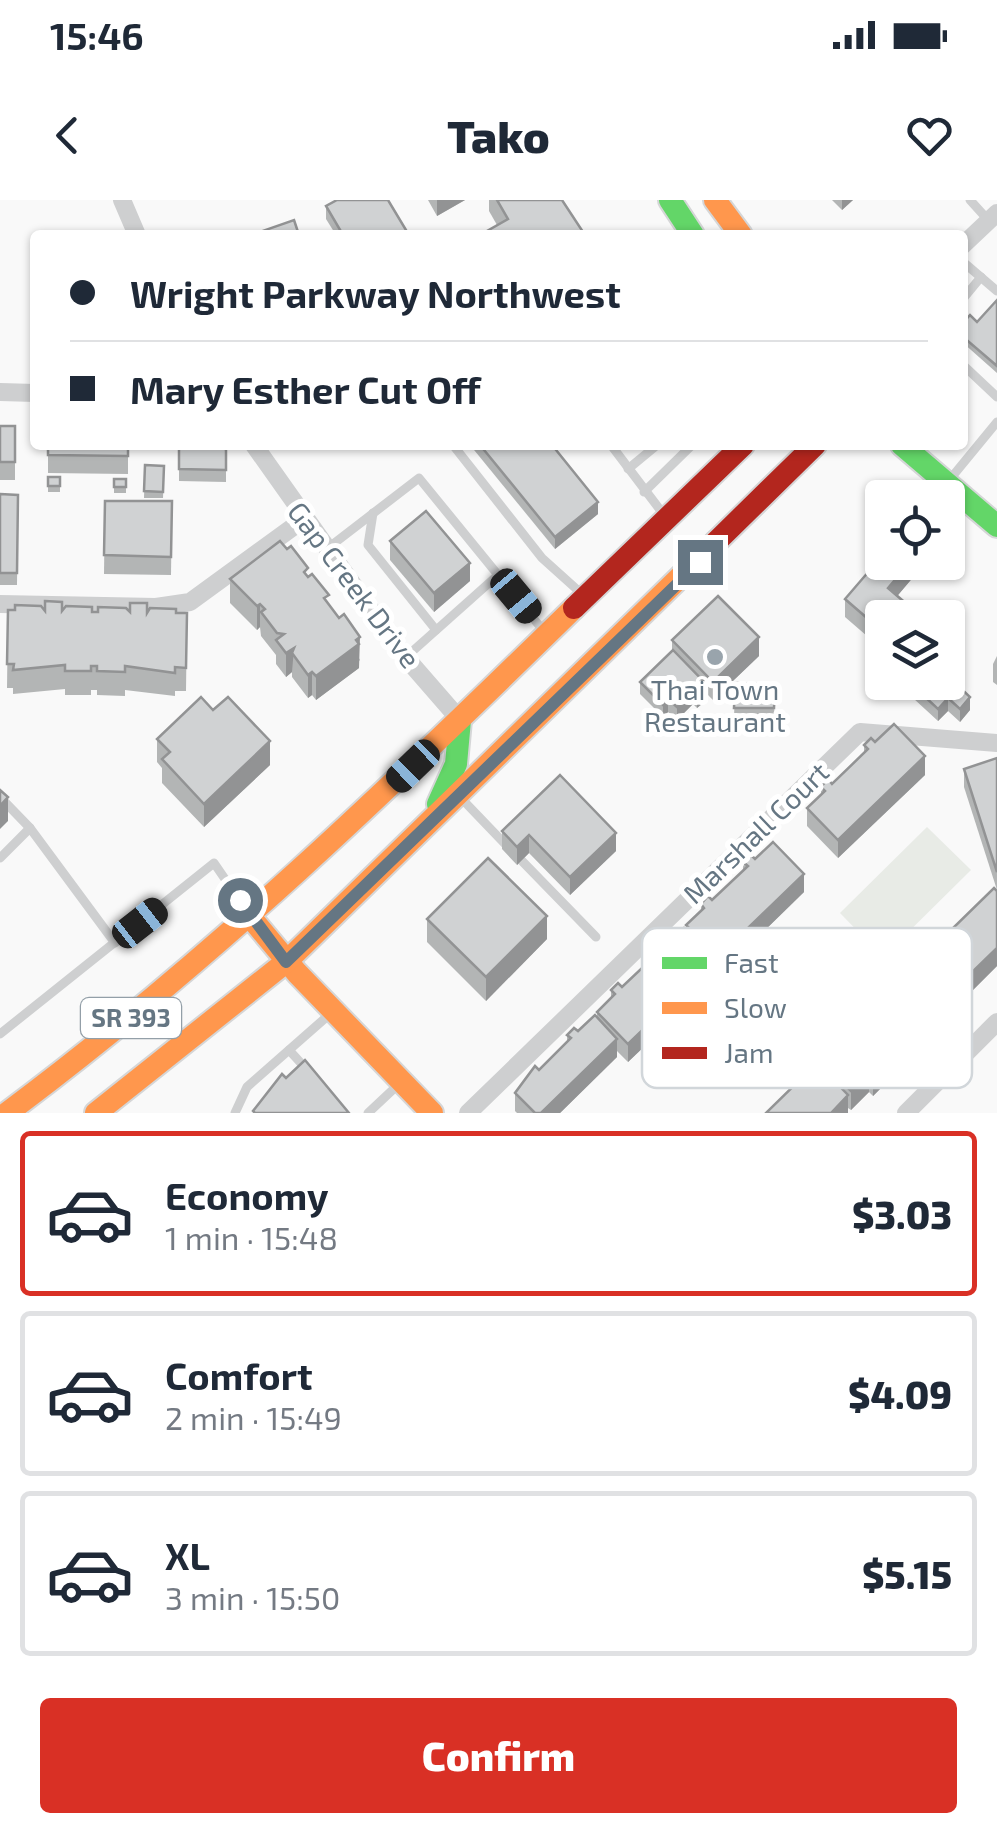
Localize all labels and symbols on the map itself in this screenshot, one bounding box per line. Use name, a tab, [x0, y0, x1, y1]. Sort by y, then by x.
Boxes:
street label: Gap Creek Drive	[281, 495, 428, 674]
route end	[678, 540, 723, 585]
car	[485, 563, 547, 629]
marker: Thai Town Restaurant	[704, 646, 726, 668]
place label: Thai Town Restaurant	[644, 672, 786, 738]
car	[381, 734, 445, 798]
street label: Marshall Court	[676, 754, 835, 910]
route start	[218, 878, 263, 923]
car	[107, 893, 173, 953]
legend	[642, 928, 972, 1088]
text: Fast	[724, 945, 779, 979]
text: Slow	[724, 990, 787, 1024]
road number: SR 393	[81, 998, 181, 1038]
text: Jam	[724, 1035, 773, 1069]

